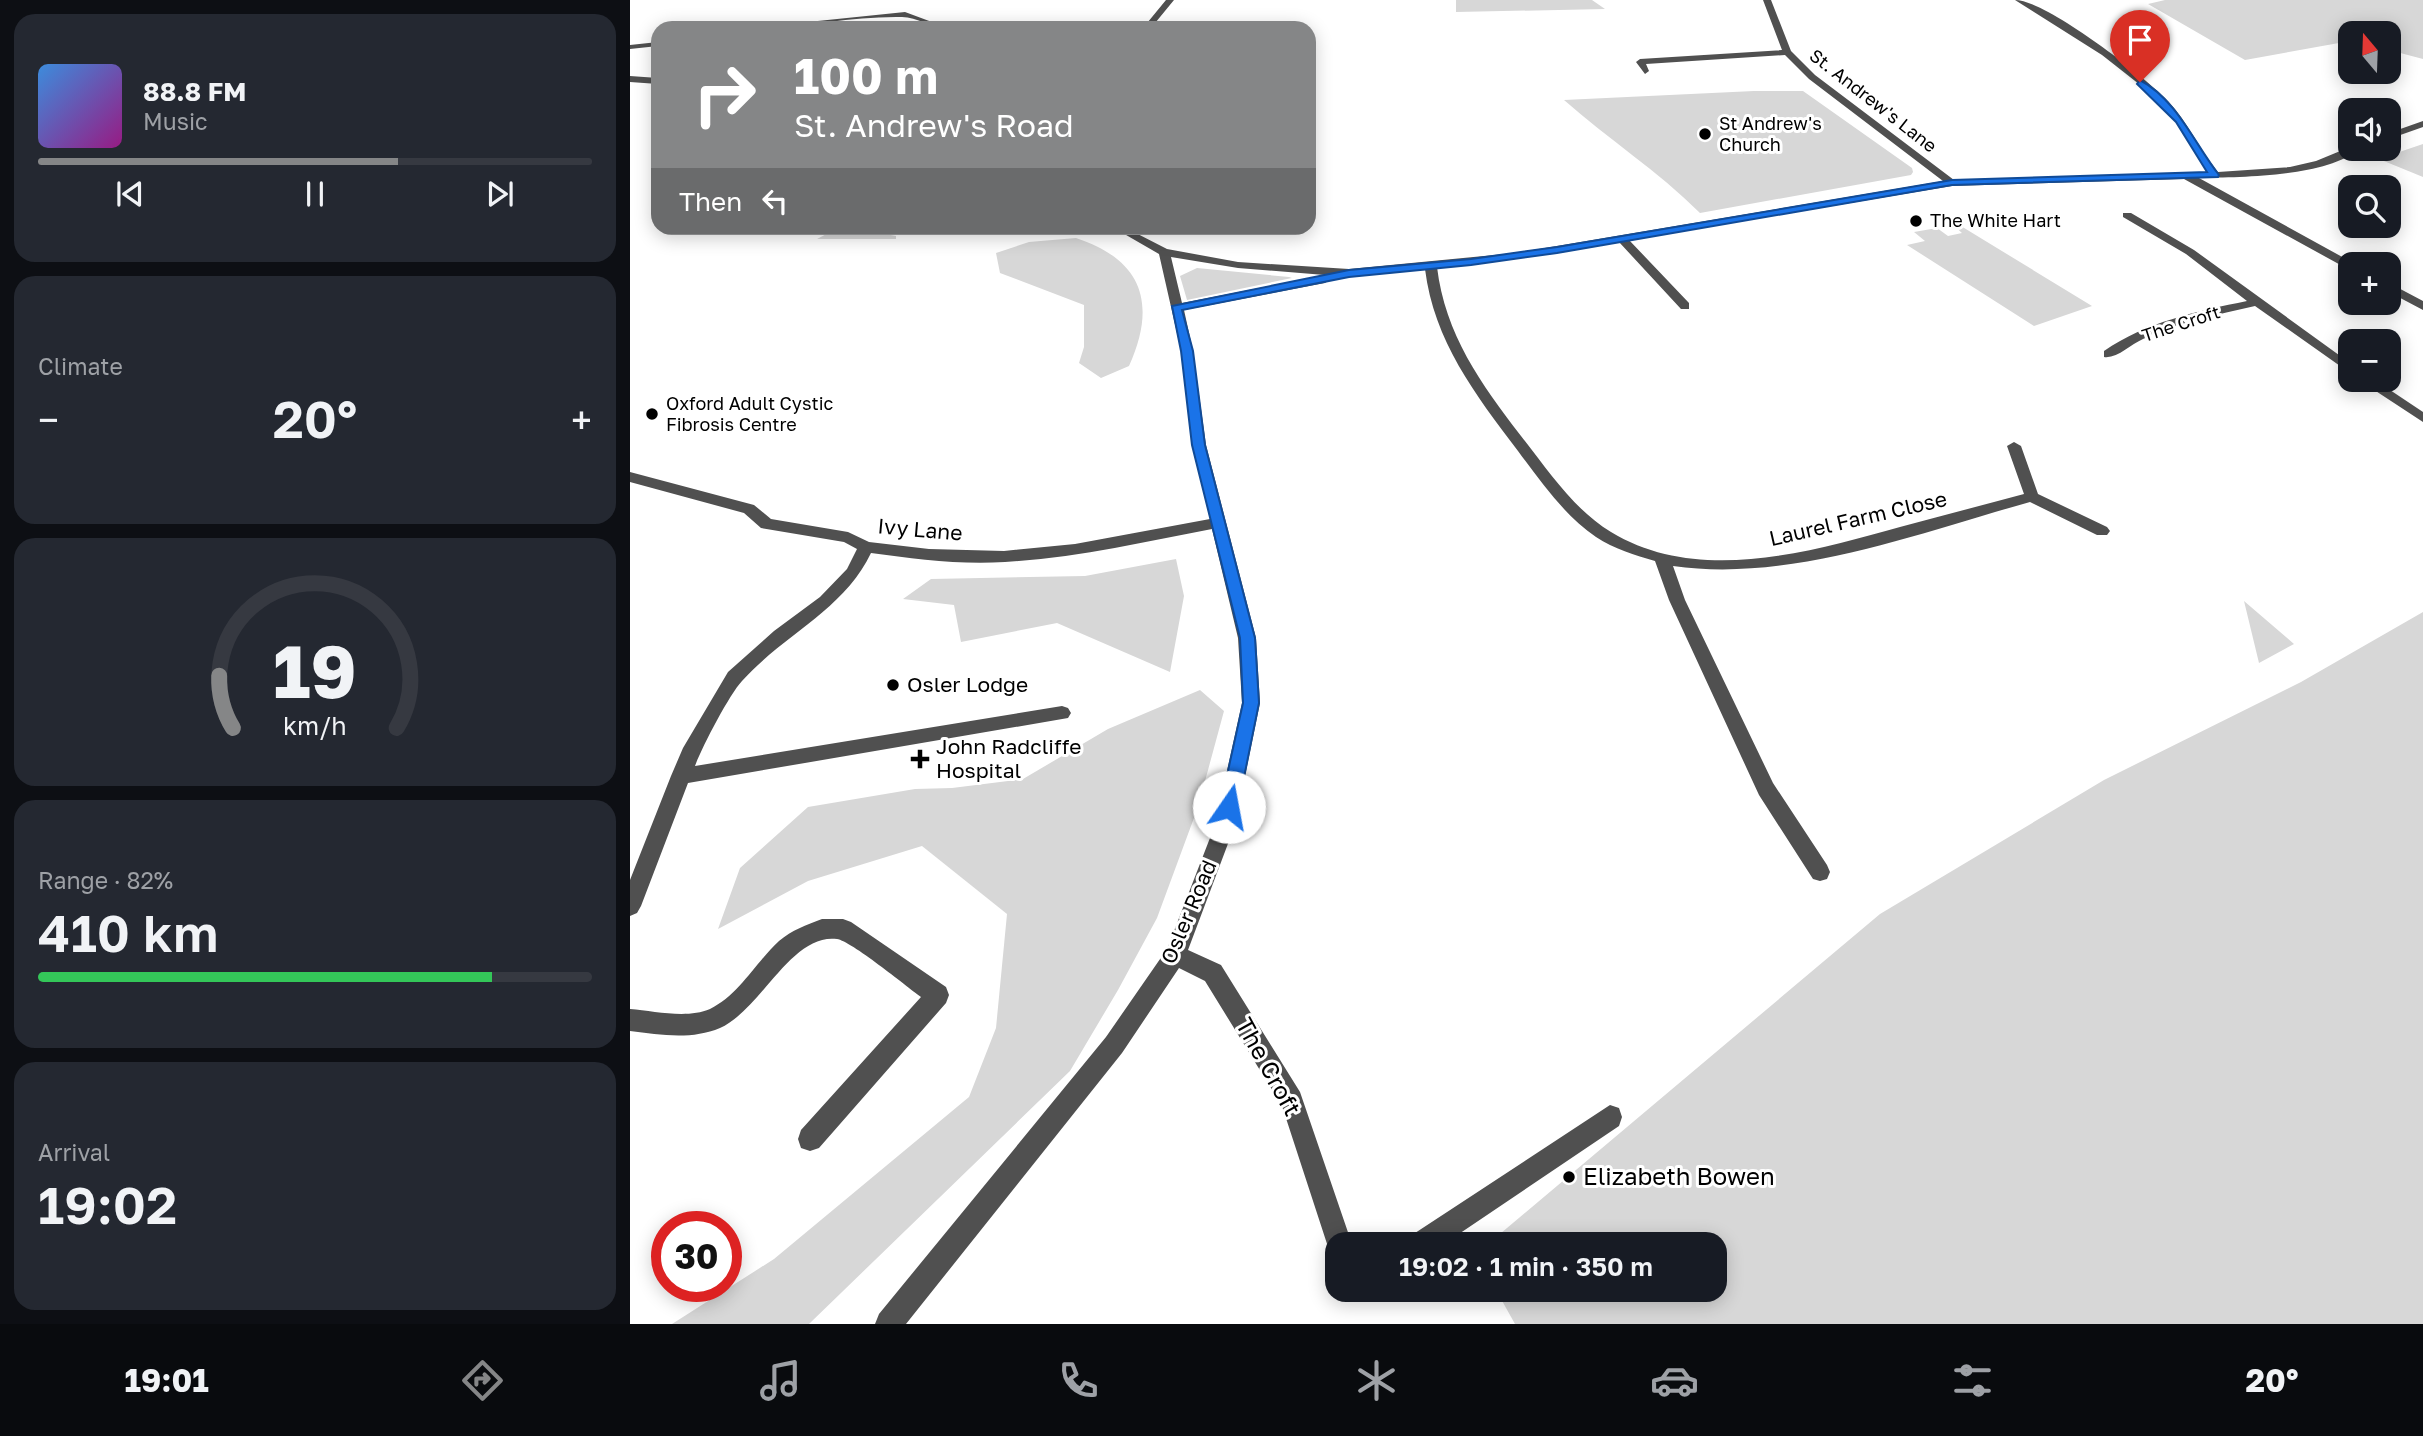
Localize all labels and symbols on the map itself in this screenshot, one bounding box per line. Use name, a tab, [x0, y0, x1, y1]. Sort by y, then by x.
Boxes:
pin	[2110, 10, 2170, 82]
north arrow	[2338, 21, 2401, 84]
street label: St. Andrew's Lane	[1806, 44, 1942, 157]
place label: St Andrew's Church	[1719, 112, 1822, 155]
marker: St Andrew's Church	[1697, 126, 1713, 142]
place label: The White Hart	[1930, 209, 2061, 231]
marker: The White Hart	[1908, 213, 1924, 229]
street label: The Croft	[2139, 300, 2223, 346]
place label: Oxford Adult Cystic Fibrosis Centre	[666, 392, 833, 435]
marker: Oxford Adult Cystic Fibrosis Centre	[644, 406, 660, 422]
street label: Laurel Farm Close	[1766, 485, 1949, 551]
street label: Ivy Lane	[877, 512, 964, 546]
place label: Osler Lodge	[907, 671, 1028, 697]
marker: Osler Lodge	[885, 677, 901, 693]
place label: John Radcliffe Hospital	[936, 733, 1082, 783]
marker: John Radcliffe Hospital	[910, 749, 930, 769]
position arrow	[1192, 770, 1266, 844]
street label: Osler Road	[1155, 856, 1222, 967]
street label: The Croft	[1231, 1012, 1308, 1120]
place label: Elizabeth Bowen	[1583, 1161, 1775, 1190]
marker: Elizabeth Bowen	[1561, 1169, 1577, 1185]
speed limit sign: 30	[651, 1211, 742, 1302]

